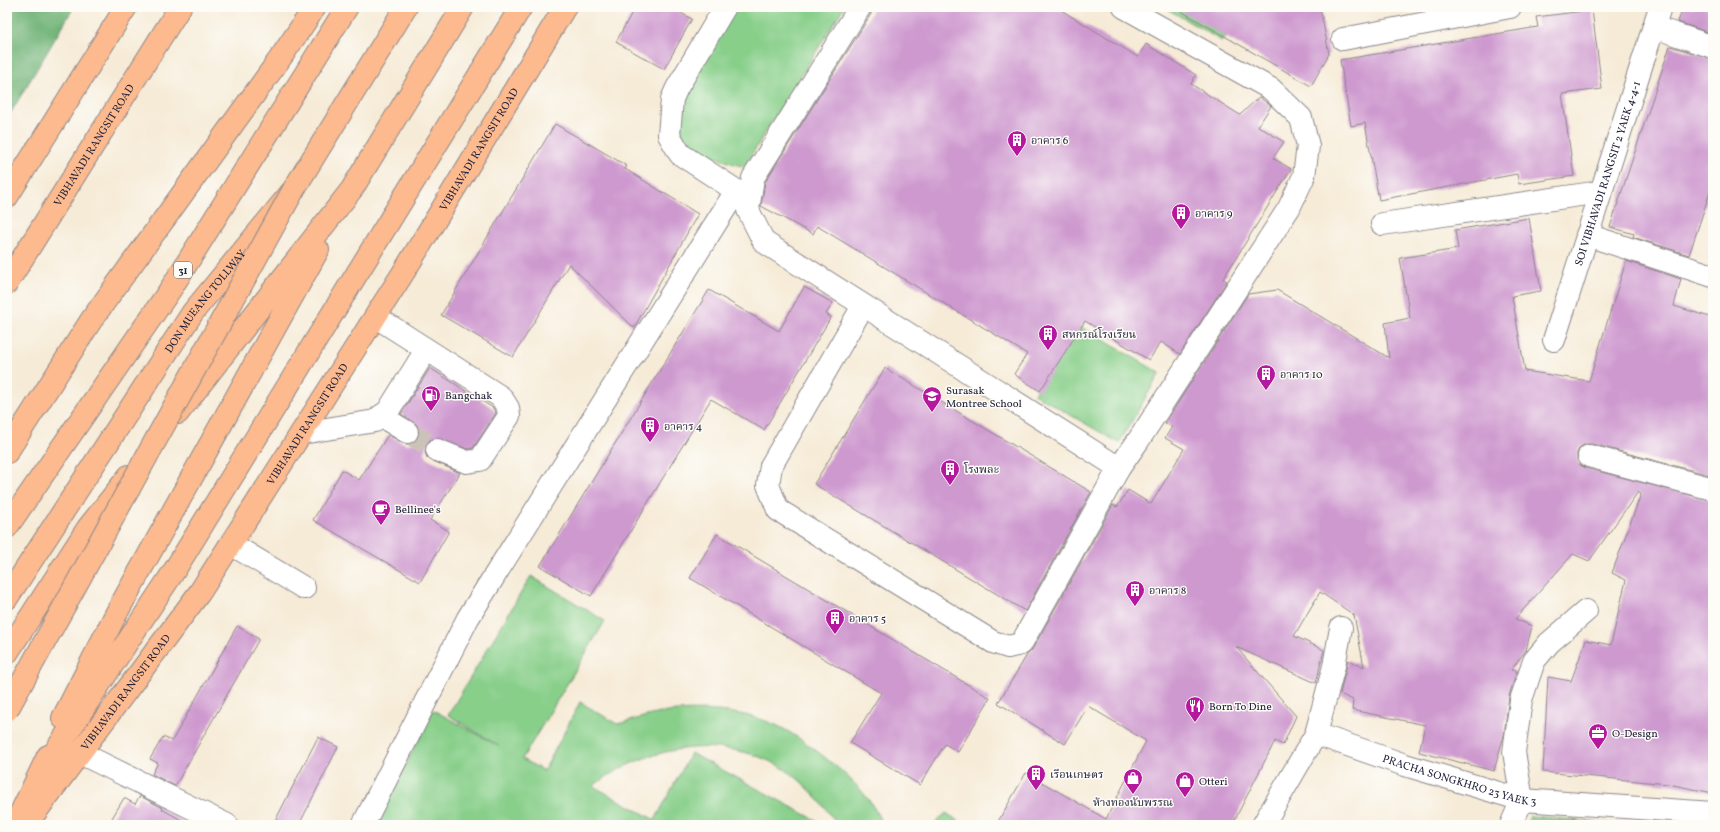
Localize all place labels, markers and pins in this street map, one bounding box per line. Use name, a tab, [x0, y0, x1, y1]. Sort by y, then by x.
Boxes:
building icon: อาคาร 6	[1006, 129, 1028, 157]
place label: อาคาร 6	[1031, 134, 1069, 149]
building icon: อาคาร 9	[1170, 202, 1192, 230]
place label: อาคาร 9	[1195, 207, 1233, 222]
building icon: สหกรณ์โรงเรียน	[1037, 323, 1059, 351]
place label: สหกรณ์โรงเรียน	[1062, 327, 1136, 343]
building icon: อาคาร 10	[1255, 363, 1277, 391]
place label: อาคาร 10	[1280, 368, 1323, 383]
fuel station icon: Bangchak	[420, 384, 442, 412]
place label: Surasak Montree School	[946, 384, 1022, 412]
school or university icon: Surasak Montree School	[921, 385, 943, 413]
place label: Bangchak	[445, 389, 492, 404]
building icon: อาคาร 4	[639, 415, 661, 443]
place label: อาคาร 4	[664, 420, 703, 435]
building icon: โรงพละ	[939, 458, 961, 486]
place label: โรงพละ	[963, 462, 999, 478]
cafe icon: Bellinee's	[370, 498, 392, 526]
place label: Bellinee's	[395, 503, 441, 518]
building icon: อาคาร 8	[1124, 579, 1146, 607]
place label: อาคาร 8	[1149, 584, 1187, 599]
building icon: อาคาร 5	[824, 607, 846, 635]
place label: อาคาร 5	[849, 612, 886, 627]
restaurant icon: Born To Dine	[1184, 695, 1206, 723]
place label: Born To Dine	[1209, 700, 1272, 715]
office icon: O-Design	[1587, 722, 1609, 750]
place label: O-Design	[1612, 727, 1658, 742]
building icon: เรือนเกษตร	[1025, 763, 1047, 791]
shop icon: ห้างทองนับพรรณ	[1122, 767, 1144, 795]
place label: เรือนเกษตร	[1050, 768, 1103, 783]
shop icon: Otteri	[1174, 770, 1196, 798]
place label: Otteri	[1199, 775, 1228, 790]
place label: ห้างทองนับพรรณ	[1093, 796, 1173, 811]

